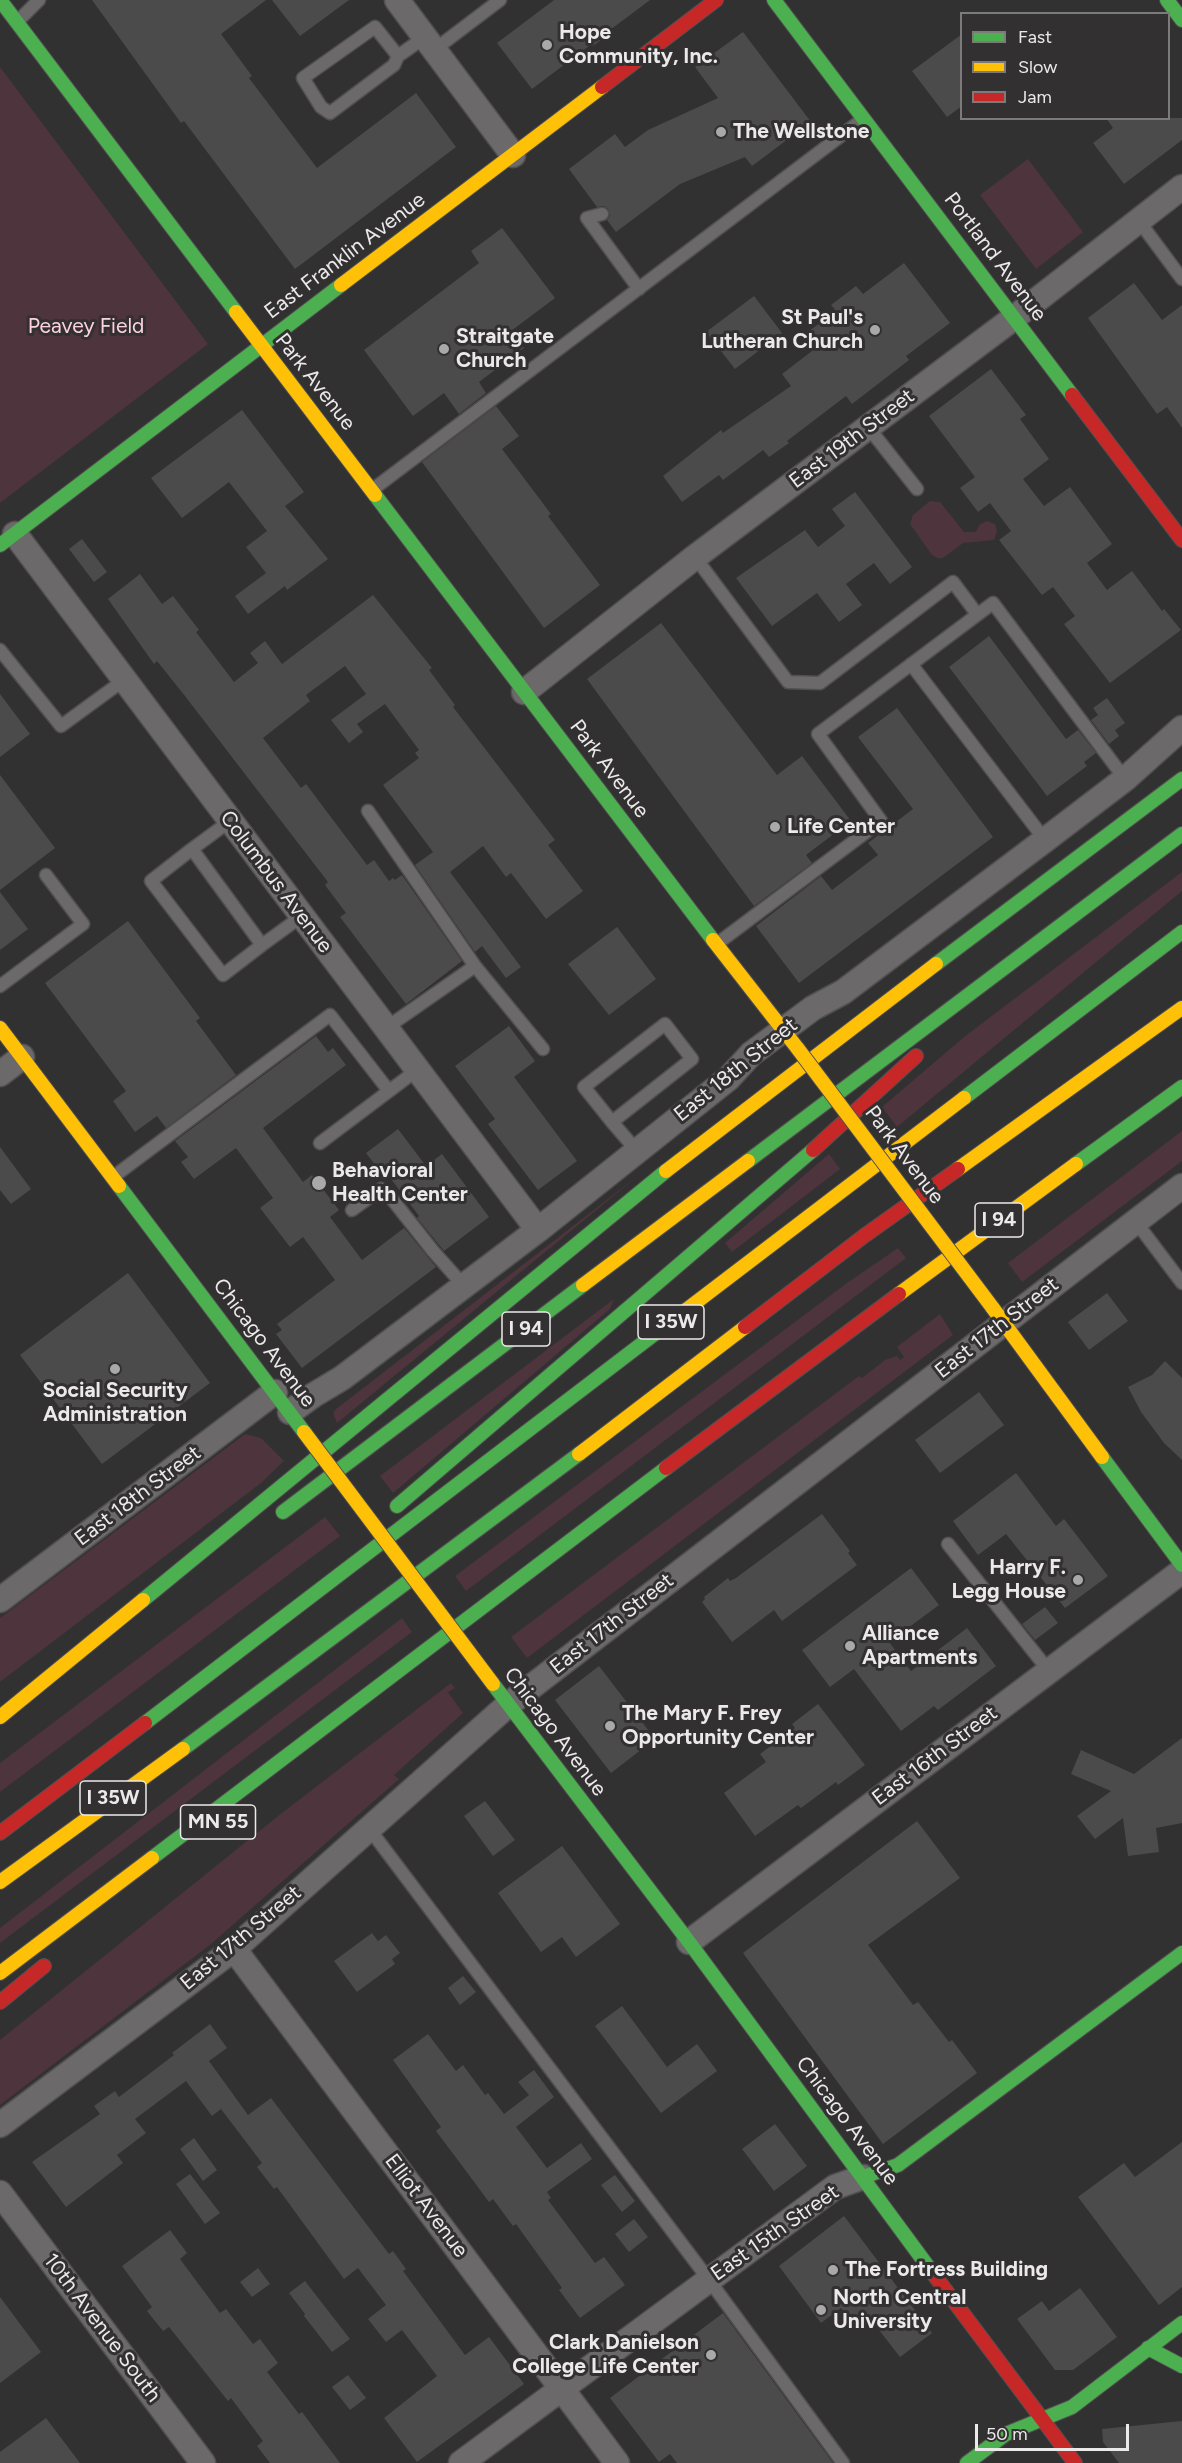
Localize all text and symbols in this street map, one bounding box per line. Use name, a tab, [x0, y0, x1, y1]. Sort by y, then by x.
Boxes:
legend	[960, 12, 1170, 120]
place label: Hope Community, Inc.	[559, 20, 718, 70]
text: Fast	[1018, 26, 1052, 48]
marker: Hope Community, Inc.	[540, 38, 554, 52]
text: Slow	[1018, 56, 1057, 78]
text: Jam	[1018, 86, 1052, 108]
place label: The Wellstone	[733, 119, 869, 145]
marker: The Wellstone	[714, 125, 728, 139]
street label: East Franklin Avenue	[260, 187, 430, 325]
street label: Portland Avenue	[938, 188, 1052, 326]
place label: St Paul's Lutheran Church	[701, 305, 863, 355]
park label: Peavey Field	[28, 314, 144, 340]
marker: St Paul's Lutheran Church	[868, 323, 882, 337]
place label: Straitgate Church	[456, 324, 554, 374]
street label: Park Avenue	[269, 328, 361, 436]
marker: Straitgate Church	[437, 342, 451, 356]
street label: East 19th Street	[784, 384, 920, 494]
street label: Park Avenue	[564, 715, 654, 823]
street label: Columbus Avenue	[214, 806, 338, 958]
place label: Life Center	[787, 814, 895, 840]
marker: Life Center	[768, 820, 782, 834]
street label: East 18th Street	[669, 1013, 803, 1127]
street label: Park Avenue	[859, 1101, 949, 1209]
place label: Behavioral Health Center	[332, 1158, 468, 1208]
marker: Behavioral Health Center	[310, 1174, 328, 1192]
road number: I 94	[975, 1203, 1023, 1237]
street label: East 17th Street	[930, 1272, 1064, 1384]
street label: Chicago Avenue	[207, 1274, 321, 1412]
road number: I 35W	[638, 1305, 704, 1339]
road number: I 94	[502, 1312, 550, 1346]
marker: Social Security Administration	[108, 1362, 122, 1376]
place label: Social Security Administration	[42, 1378, 188, 1428]
street label: East 18th Street	[70, 1440, 206, 1552]
place label: Harry F. Legg House	[952, 1555, 1066, 1605]
street label: East 17th Street	[545, 1568, 679, 1680]
marker: Harry F. Legg House	[1071, 1573, 1085, 1587]
place label: Alliance Apartments	[862, 1621, 977, 1671]
marker: Alliance Apartments	[843, 1639, 857, 1653]
street label: Chicago Avenue	[498, 1663, 612, 1801]
place label: The Mary F. Frey Opportunity Center	[622, 1701, 814, 1751]
street label: East 16th Street	[867, 1701, 1003, 1811]
marker: The Mary F. Frey Opportunity Center	[603, 1719, 617, 1733]
road number: I 35W	[80, 1781, 146, 1815]
road number: MN 55	[180, 1805, 256, 1839]
street label: East 17th Street	[176, 1880, 306, 1996]
street label: Chicago Avenue	[790, 2052, 904, 2190]
street label: Elliot Avenue	[379, 2149, 473, 2263]
street label: East 15th Street	[706, 2180, 844, 2286]
street label: 10th Avenue South	[38, 2249, 166, 2407]
place label: The Fortress Building	[845, 2257, 1048, 2283]
marker: The Fortress Building	[826, 2263, 840, 2277]
place label: North Central University	[833, 2285, 966, 2335]
marker: North Central University	[814, 2303, 828, 2317]
place label: Clark Danielson College Life Center	[512, 2330, 699, 2380]
marker: Clark Danielson College Life Center	[704, 2348, 718, 2362]
scale bar	[978, 2412, 1132, 2450]
text: 50 m	[986, 2423, 1028, 2445]

